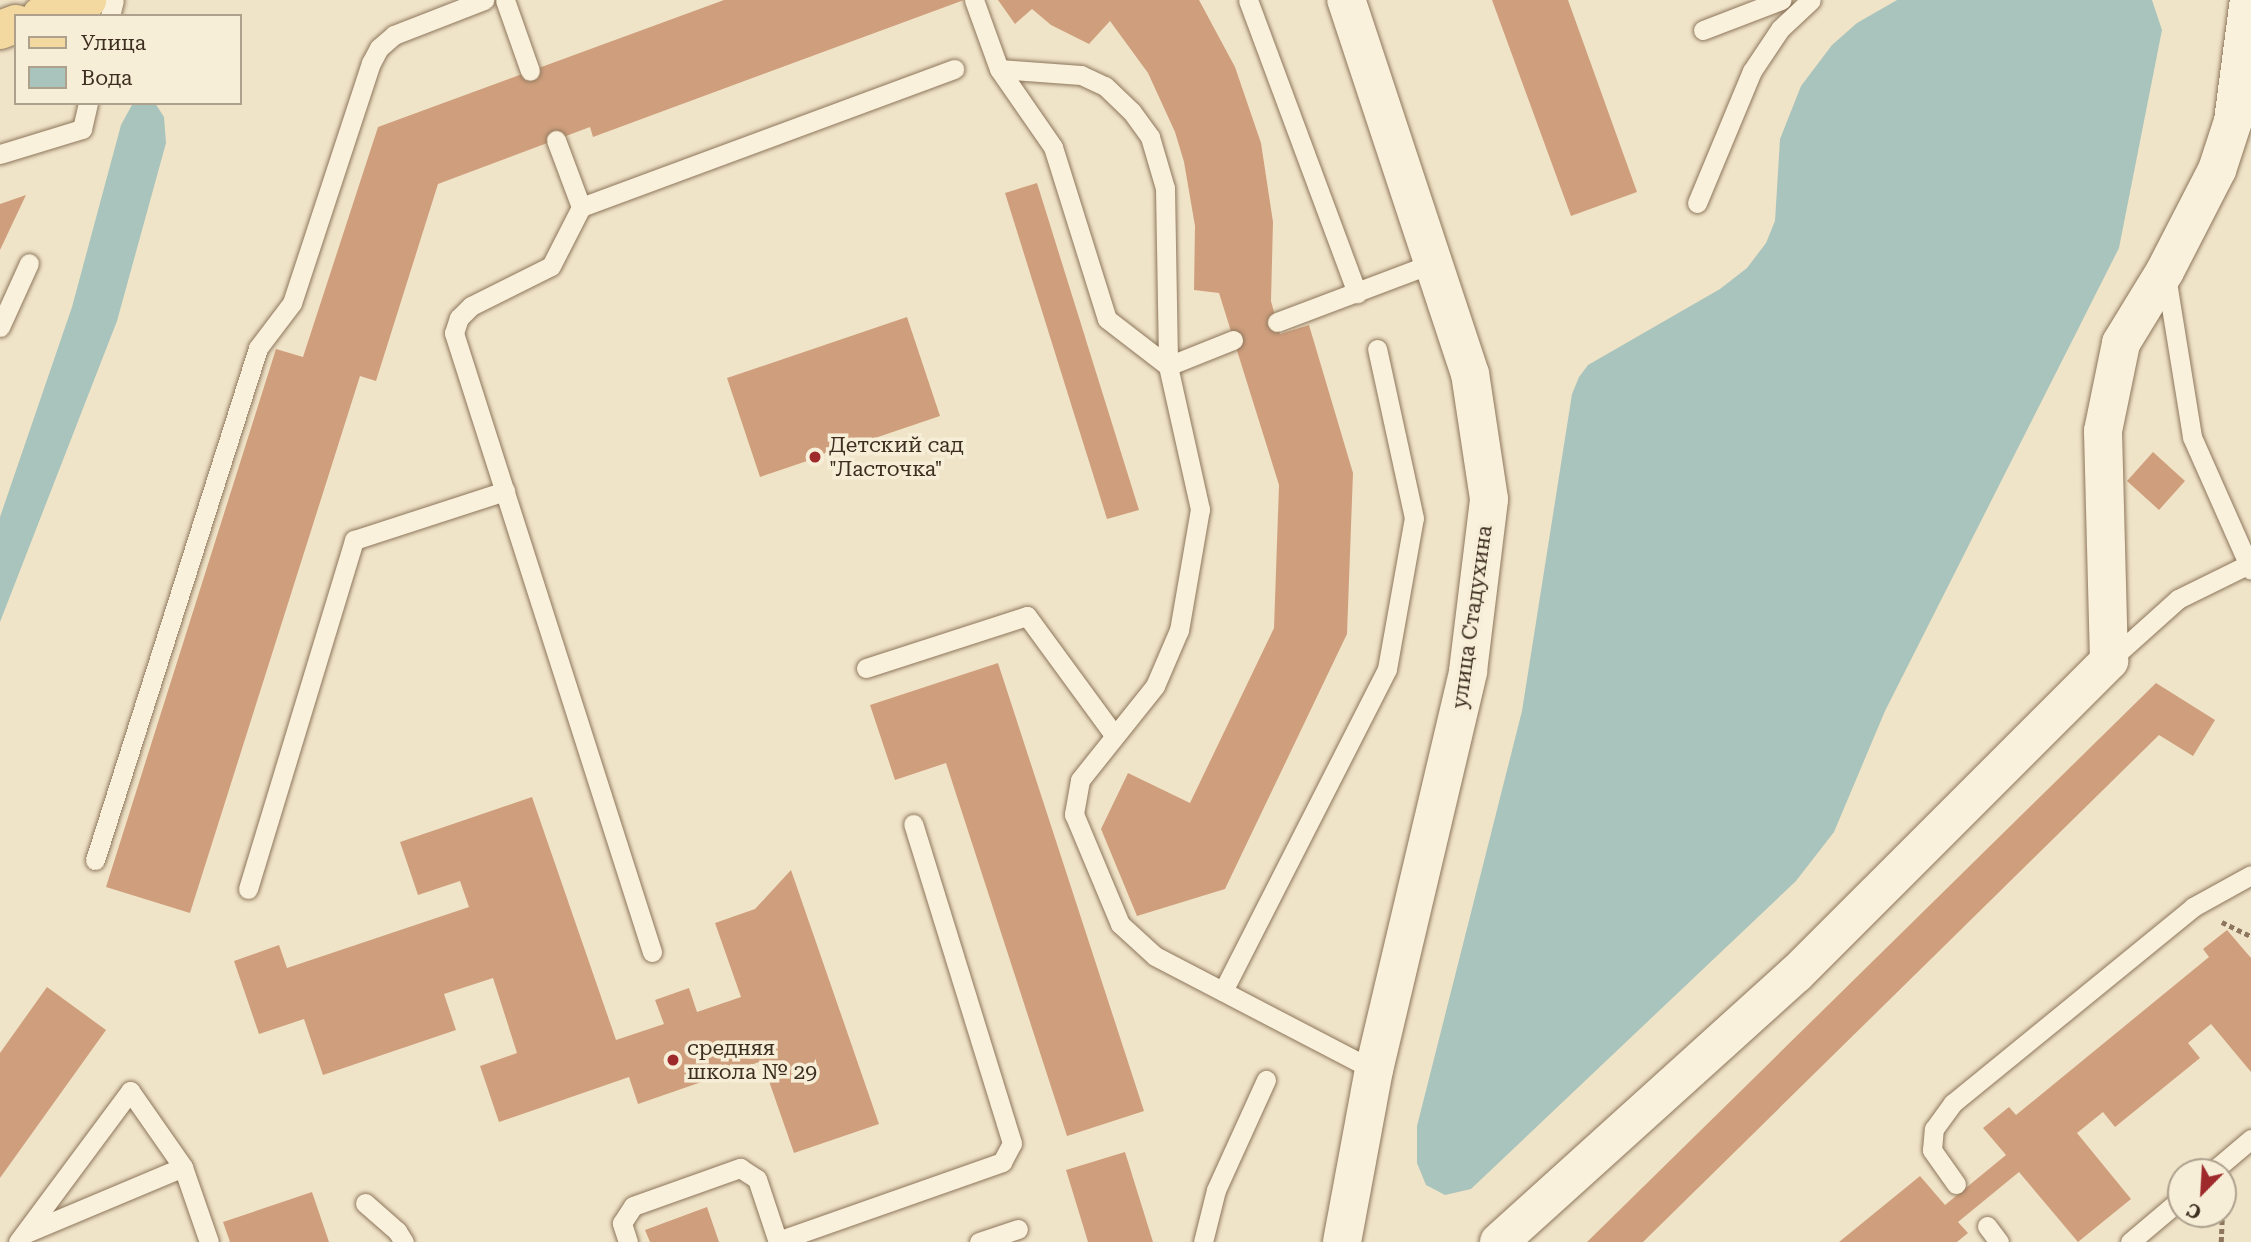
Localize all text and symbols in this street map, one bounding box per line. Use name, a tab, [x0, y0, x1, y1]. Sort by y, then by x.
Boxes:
legend	[14, 14, 242, 105]
text: Улица	[81, 31, 146, 55]
text: Вода	[81, 66, 133, 90]
place label: Детский сад "Ласточка"	[829, 432, 964, 482]
marker: Детский сад "Ласточка"	[807, 449, 823, 465]
street label: улица Стадухина	[1447, 524, 1497, 710]
place label: средняя школа № 29	[687, 1035, 817, 1085]
marker: средняя школа № 29	[665, 1052, 681, 1068]
north arrow	[2167, 1158, 2237, 1228]
text: С	[2183, 1198, 2205, 1224]

